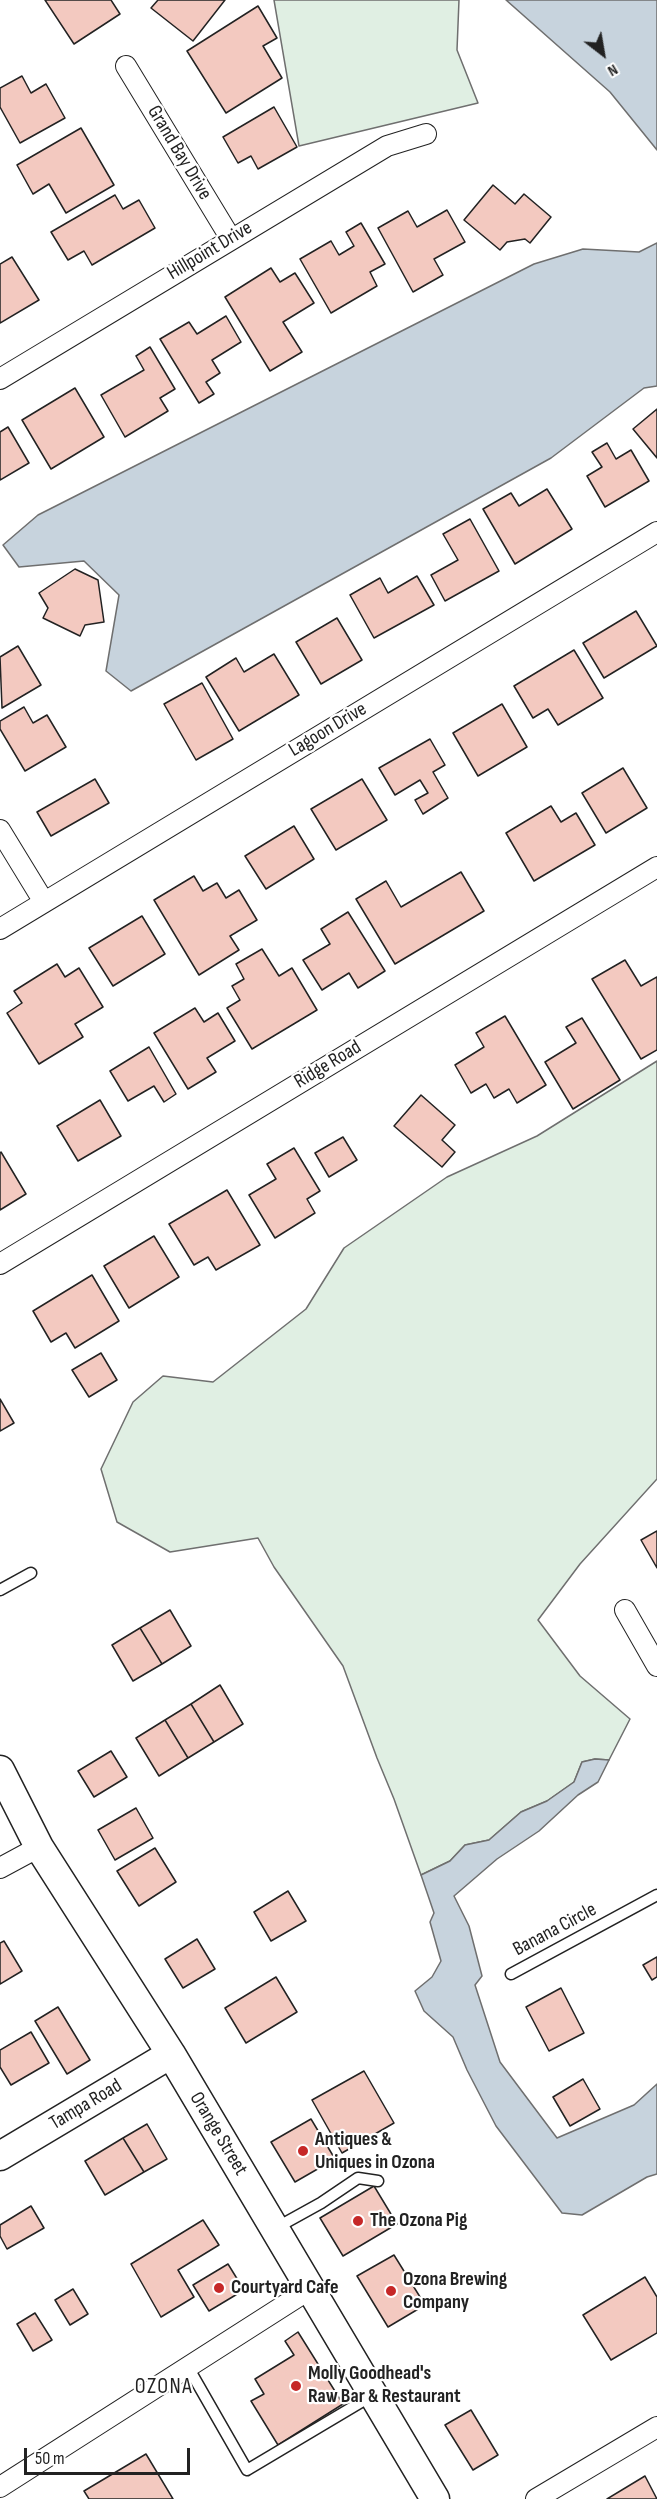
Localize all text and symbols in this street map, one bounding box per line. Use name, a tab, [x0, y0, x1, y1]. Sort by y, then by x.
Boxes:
north arrow	[573, 24, 633, 84]
text: N	[604, 60, 621, 80]
street label: Grand Bay Drive	[142, 102, 216, 204]
street label: Hillpoint Drive	[163, 216, 257, 286]
street label: Lagoon Drive	[285, 698, 371, 762]
street label: Ridge Road	[290, 1036, 366, 1094]
street label: Banana Circle	[509, 1898, 601, 1962]
street label: Tampa Road	[46, 2074, 126, 2136]
street label: Orange Street	[184, 2088, 252, 2180]
place label: Antiques & Uniques in Ozona	[315, 2128, 435, 2175]
marker: Antiques & Uniques in Ozona	[296, 2144, 310, 2158]
place label: The Ozona Pig	[370, 2209, 467, 2233]
marker: The Ozona Pig	[351, 2214, 365, 2228]
place label: Ozona Brewing Company	[403, 2268, 507, 2315]
place label: Courtyard Cafe	[231, 2276, 339, 2300]
marker: Courtyard Cafe	[212, 2281, 226, 2295]
marker: Ozona Brewing Company	[384, 2284, 398, 2298]
place label: Molly Goodhead's Raw Bar & Restaurant	[308, 2362, 461, 2409]
district label: OZONA	[135, 2374, 193, 2400]
marker: Molly Goodhead's Raw Bar & Restaurant	[289, 2379, 303, 2393]
scale bar	[27, 2436, 194, 2474]
text: 50 m	[35, 2448, 65, 2469]

